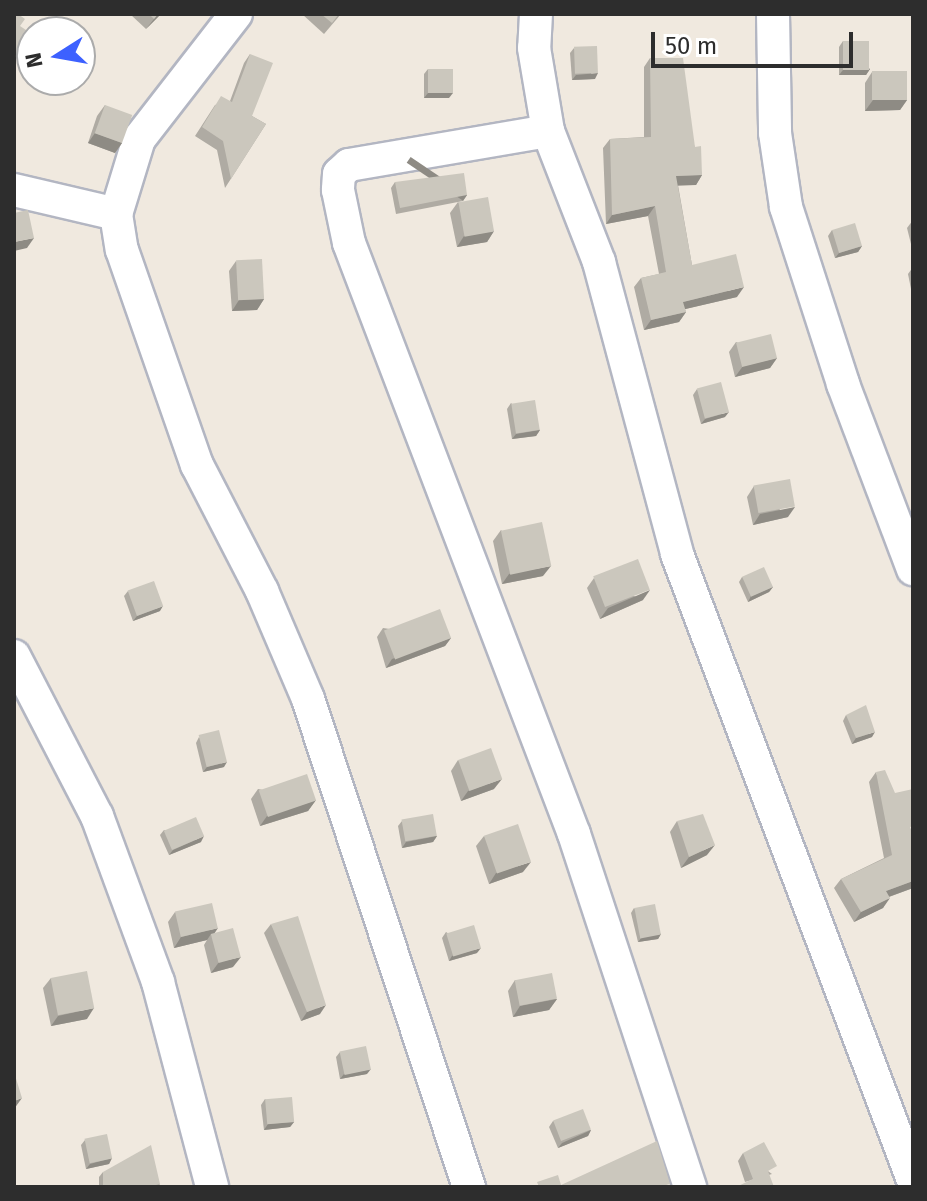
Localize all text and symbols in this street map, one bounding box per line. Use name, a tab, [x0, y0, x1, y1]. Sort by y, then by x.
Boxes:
north arrow	[16, 16, 96, 96]
scale bar	[655, 16, 857, 66]
text: 50 m	[665, 32, 717, 60]
text: N	[19, 51, 49, 70]

